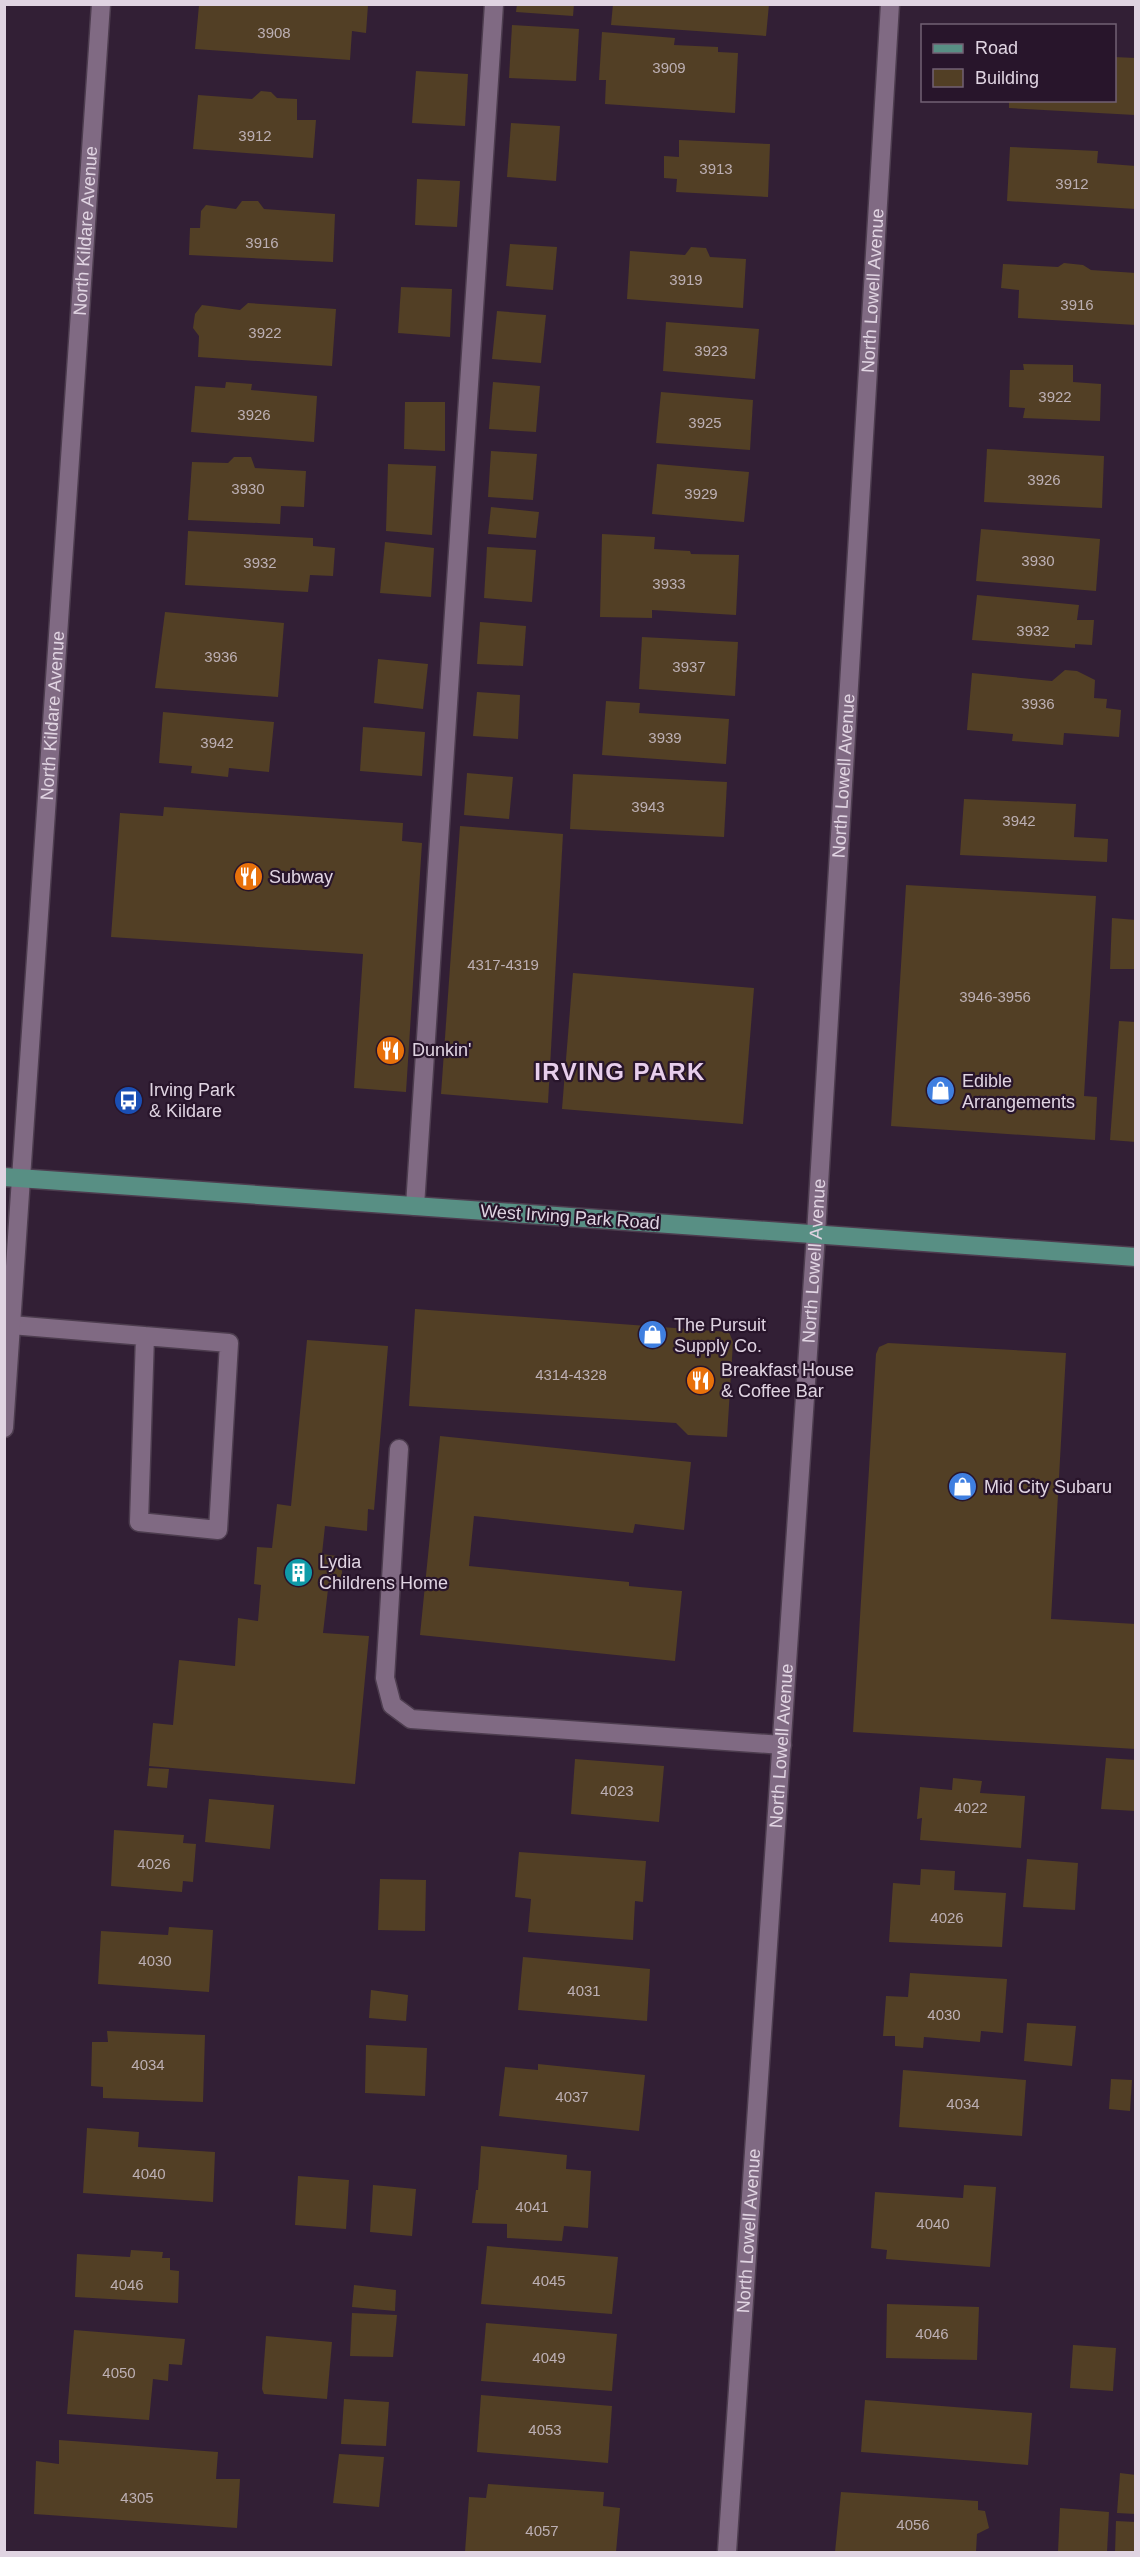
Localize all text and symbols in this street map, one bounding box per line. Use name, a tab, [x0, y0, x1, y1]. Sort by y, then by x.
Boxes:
house number: 3908	[257, 24, 291, 41]
legend	[921, 24, 1116, 102]
text: Road	[975, 38, 1018, 58]
house number: 3909	[652, 59, 686, 76]
text: Building	[975, 68, 1039, 88]
house number: 3912	[238, 127, 272, 144]
street label: North Kildare Avenue	[70, 145, 101, 316]
house number: 3913	[699, 160, 733, 177]
house number: 3912	[1055, 175, 1089, 192]
street label: North Lowell Avenue	[858, 208, 888, 374]
house number: 3916	[245, 234, 279, 251]
house number: 3919	[669, 271, 703, 288]
house number: 3916	[1060, 296, 1094, 313]
house number: 3922	[248, 324, 282, 341]
house number: 3923	[694, 342, 728, 359]
house number: 3922	[1038, 388, 1072, 405]
house number: 3926	[237, 406, 271, 423]
house number: 3925	[688, 414, 722, 431]
house number: 3926	[1027, 471, 1061, 488]
house number: 3930	[231, 480, 265, 497]
house number: 3929	[684, 485, 718, 502]
house number: 3930	[1021, 552, 1055, 569]
house number: 3932	[243, 554, 277, 571]
house number: 3933	[652, 575, 686, 592]
house number: 3932	[1016, 622, 1050, 639]
street label: North Kildare Avenue	[37, 630, 68, 801]
house number: 3936	[204, 648, 238, 665]
house number: 3937	[672, 658, 706, 675]
street label: North Lowell Avenue	[829, 693, 858, 859]
house number: 3936	[1021, 695, 1055, 712]
house number: 3939	[648, 729, 682, 746]
house number: 3942	[200, 734, 234, 751]
house number: 3943	[631, 798, 665, 815]
house number: 3942	[1002, 812, 1036, 829]
restaurant icon: Subway	[232, 861, 264, 893]
place label: Subway	[269, 867, 333, 887]
house number: 4317-4319	[467, 956, 539, 973]
house number: 3946-3956	[959, 988, 1031, 1005]
restaurant icon: Dunkin'	[375, 1034, 407, 1066]
place label: Dunkin'	[412, 1040, 471, 1060]
district label: IRVING PARK	[534, 1058, 706, 1085]
place label: Edible Arrangements	[962, 1071, 1075, 1112]
shop icon: Edible Arrangements	[925, 1075, 957, 1107]
place label: Irving Park & Kildare	[149, 1080, 236, 1121]
bus stop icon: Irving Park & Kildare	[112, 1084, 144, 1116]
street label: North Lowell Avenue	[799, 1178, 829, 1344]
street label: West Irving Park Road	[480, 1201, 660, 1233]
place label: The Pursuit Supply Co.	[674, 1315, 766, 1356]
shop icon: The Pursuit Supply Co.	[637, 1319, 669, 1351]
place label: Breakfast House & Coffee Bar	[721, 1360, 854, 1401]
restaurant icon: Breakfast House & Coffee Bar	[684, 1364, 716, 1396]
house number: 4314-4328	[535, 1366, 607, 1383]
shop icon: Mid City Subaru	[947, 1471, 979, 1503]
place label: Mid City Subaru	[984, 1477, 1112, 1497]
place label: Lydia Childrens Home	[319, 1552, 448, 1593]
building icon: Lydia Childrens Home	[282, 1556, 314, 1588]
street label: North Lowell Avenue	[766, 1663, 797, 1829]
house number: 4023	[600, 1782, 634, 1799]
house number: 4022	[954, 1799, 988, 1816]
house number: 4026	[137, 1855, 171, 1872]
house number: 4026	[930, 1909, 964, 1926]
house number: 4030	[138, 1952, 172, 1969]
house number: 4031	[567, 1982, 601, 1999]
house number: 4030	[927, 2006, 961, 2023]
house number: 4034	[131, 2056, 165, 2073]
house number: 4037	[555, 2088, 589, 2105]
house number: 4034	[946, 2095, 980, 2112]
street label: North Lowell Avenue	[733, 2148, 764, 2314]
house number: 4040	[132, 2165, 166, 2182]
house number: 4041	[515, 2198, 549, 2215]
house number: 4040	[916, 2215, 950, 2232]
house number: 4045	[532, 2272, 566, 2289]
house number: 4046	[110, 2276, 144, 2293]
house number: 4046	[915, 2325, 949, 2342]
house number: 4049	[532, 2349, 566, 2366]
house number: 4050	[102, 2364, 136, 2381]
house number: 4053	[528, 2421, 562, 2438]
house number: 4305	[120, 2489, 154, 2506]
house number: 4056	[896, 2516, 930, 2533]
house number: 4057	[525, 2522, 559, 2539]

